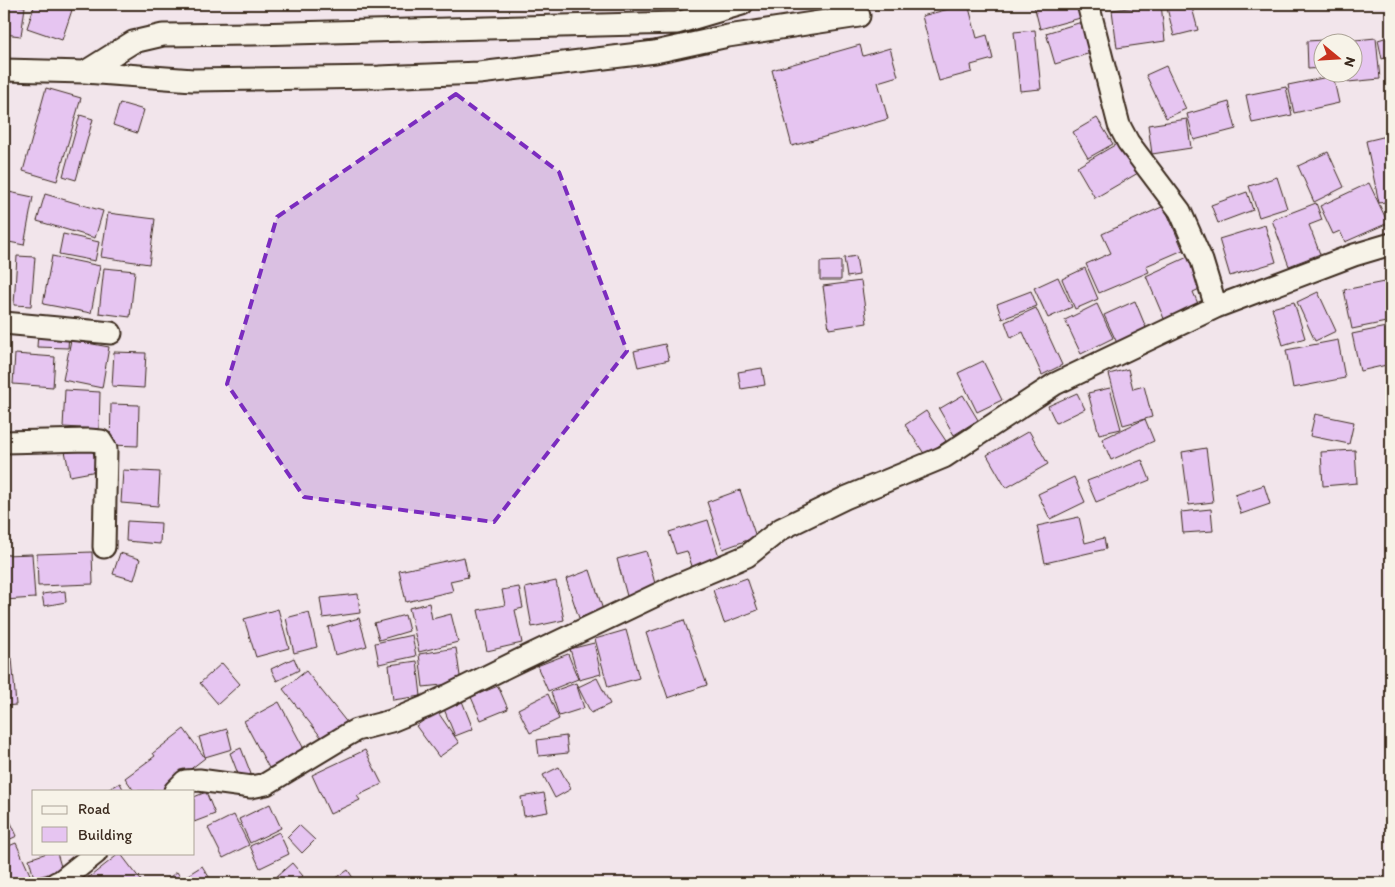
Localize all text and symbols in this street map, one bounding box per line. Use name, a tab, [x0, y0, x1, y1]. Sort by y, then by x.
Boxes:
north arrow	[1312, 32, 1362, 82]
text: N	[1340, 55, 1359, 69]
legend	[32, 790, 195, 854]
text: Road	[78, 800, 111, 818]
text: Building	[78, 826, 132, 844]

